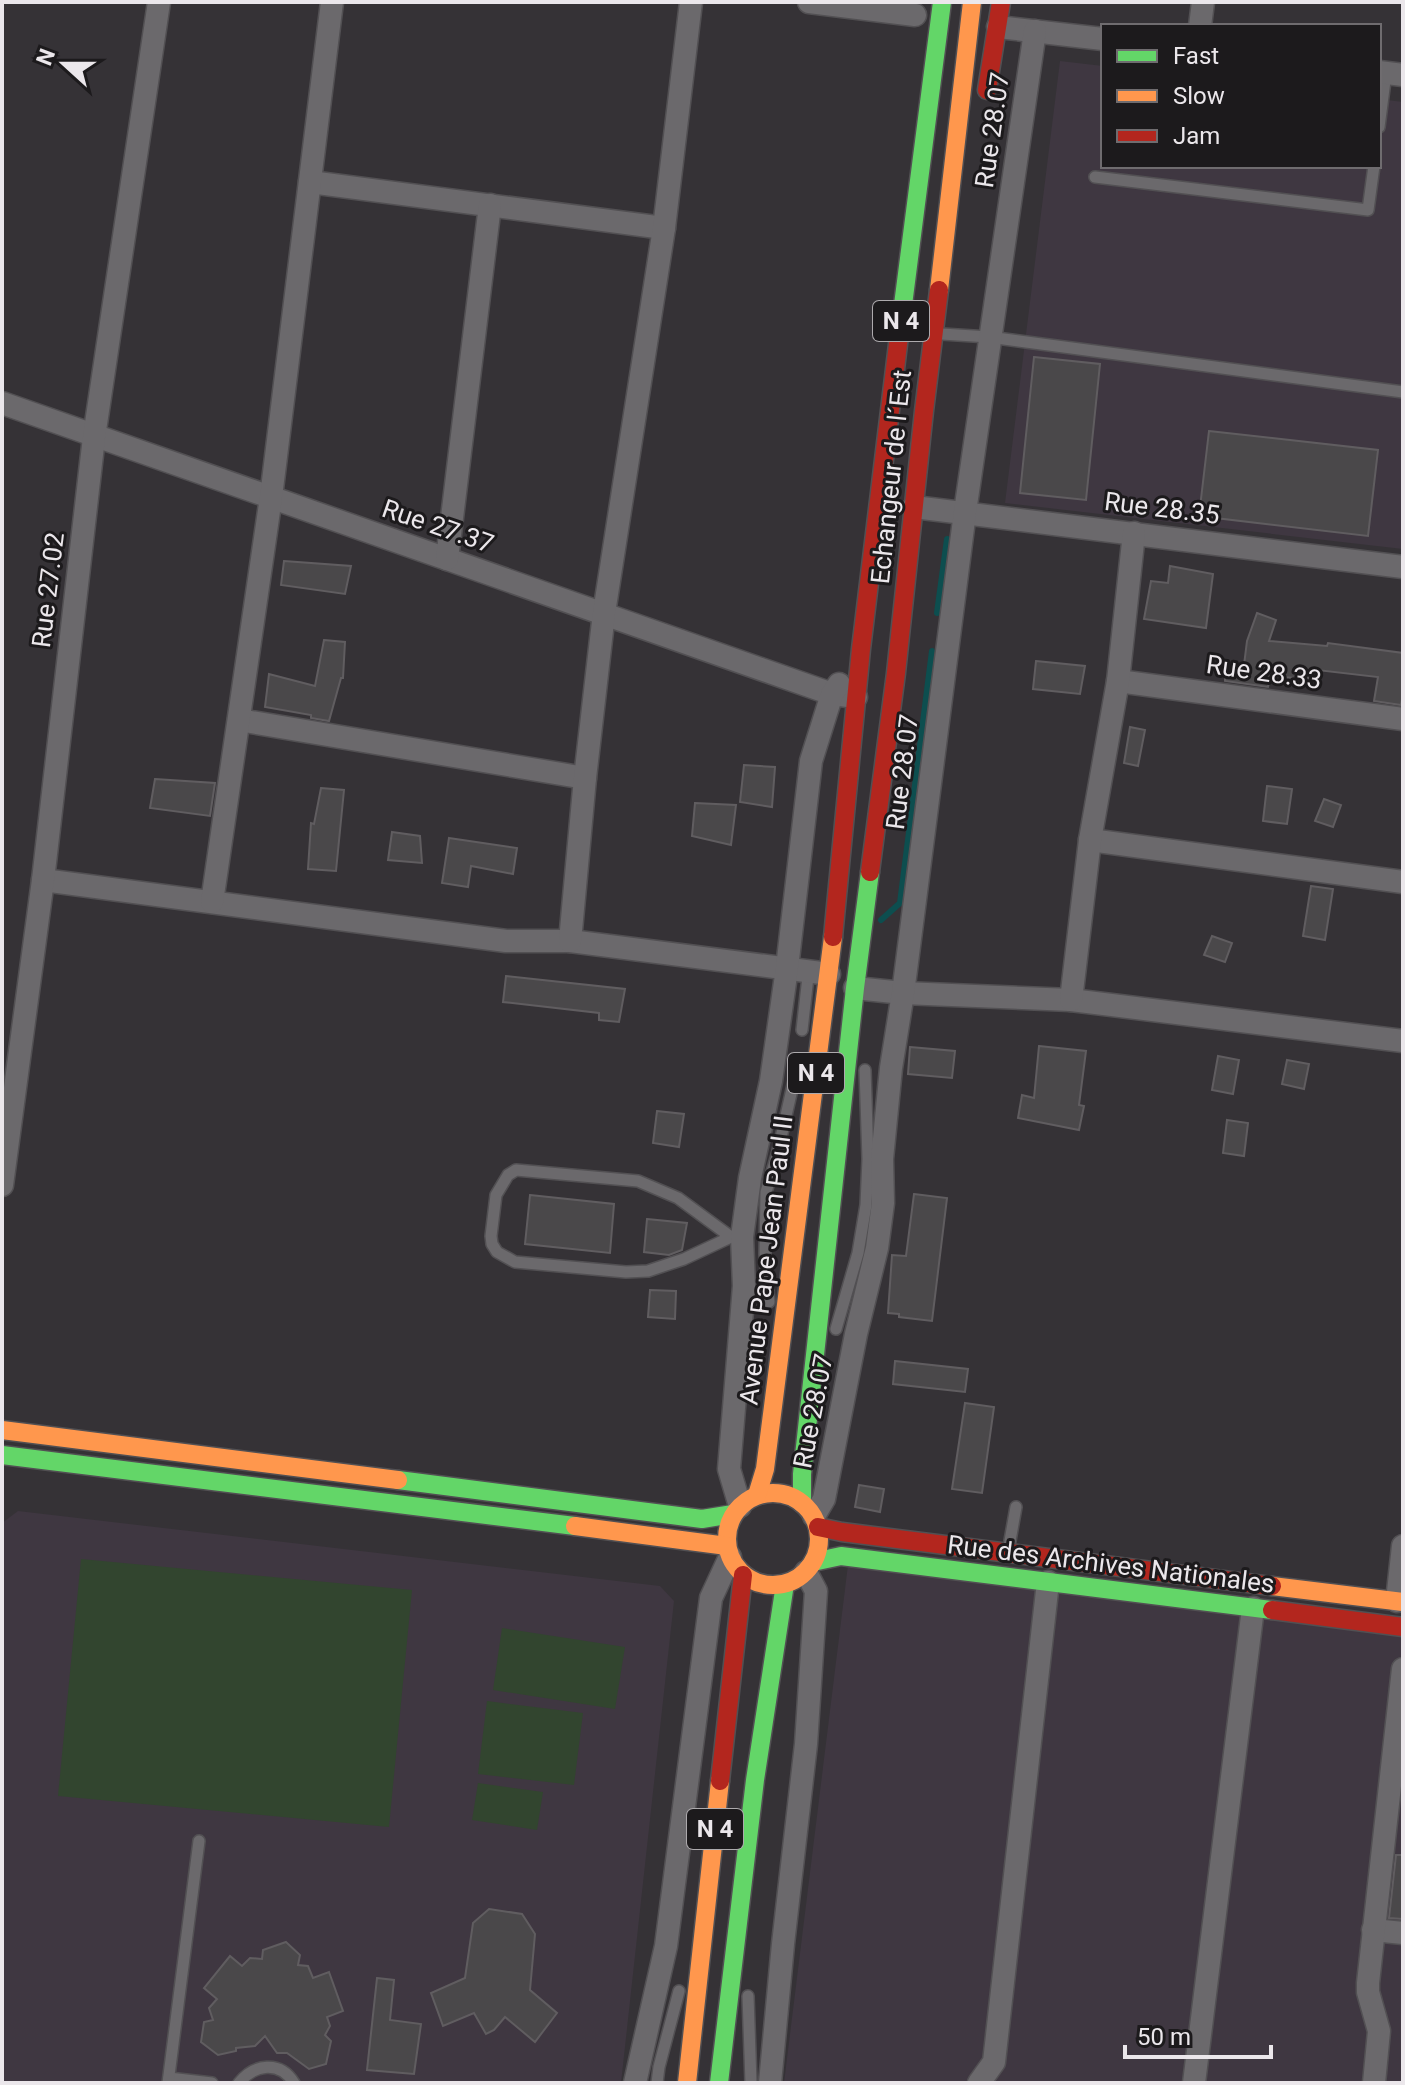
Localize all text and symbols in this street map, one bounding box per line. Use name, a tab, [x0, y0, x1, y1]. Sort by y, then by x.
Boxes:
north arrow	[24, 24, 104, 104]
legend	[1101, 24, 1381, 168]
text: Fast	[1173, 42, 1219, 70]
text: N	[31, 45, 60, 69]
street label: Rue 28.07	[969, 71, 1015, 189]
text: Slow	[1173, 82, 1225, 110]
text: Jam	[1173, 122, 1220, 150]
road number: N 4	[873, 301, 929, 341]
street label: Echangeur de l´Est	[865, 369, 917, 585]
street label: Rue 28.35	[1103, 486, 1221, 530]
street label: Rue 27.37	[378, 493, 498, 559]
street label: Rue 27.02	[26, 531, 70, 649]
street label: Rue 28.33	[1205, 649, 1323, 695]
street label: Rue 28.07	[880, 713, 924, 831]
road number: N 4	[788, 1053, 844, 1093]
street label: Avenue Pape Jean Paul II	[733, 1114, 799, 1406]
street label: Rue 28.07	[787, 1351, 839, 1471]
street label: Rue des Archives Nationales	[946, 1529, 1276, 1599]
road number: N 4	[687, 1809, 743, 1849]
scale bar	[1125, 2009, 1271, 2059]
text: 50 m	[1137, 2023, 1191, 2051]

